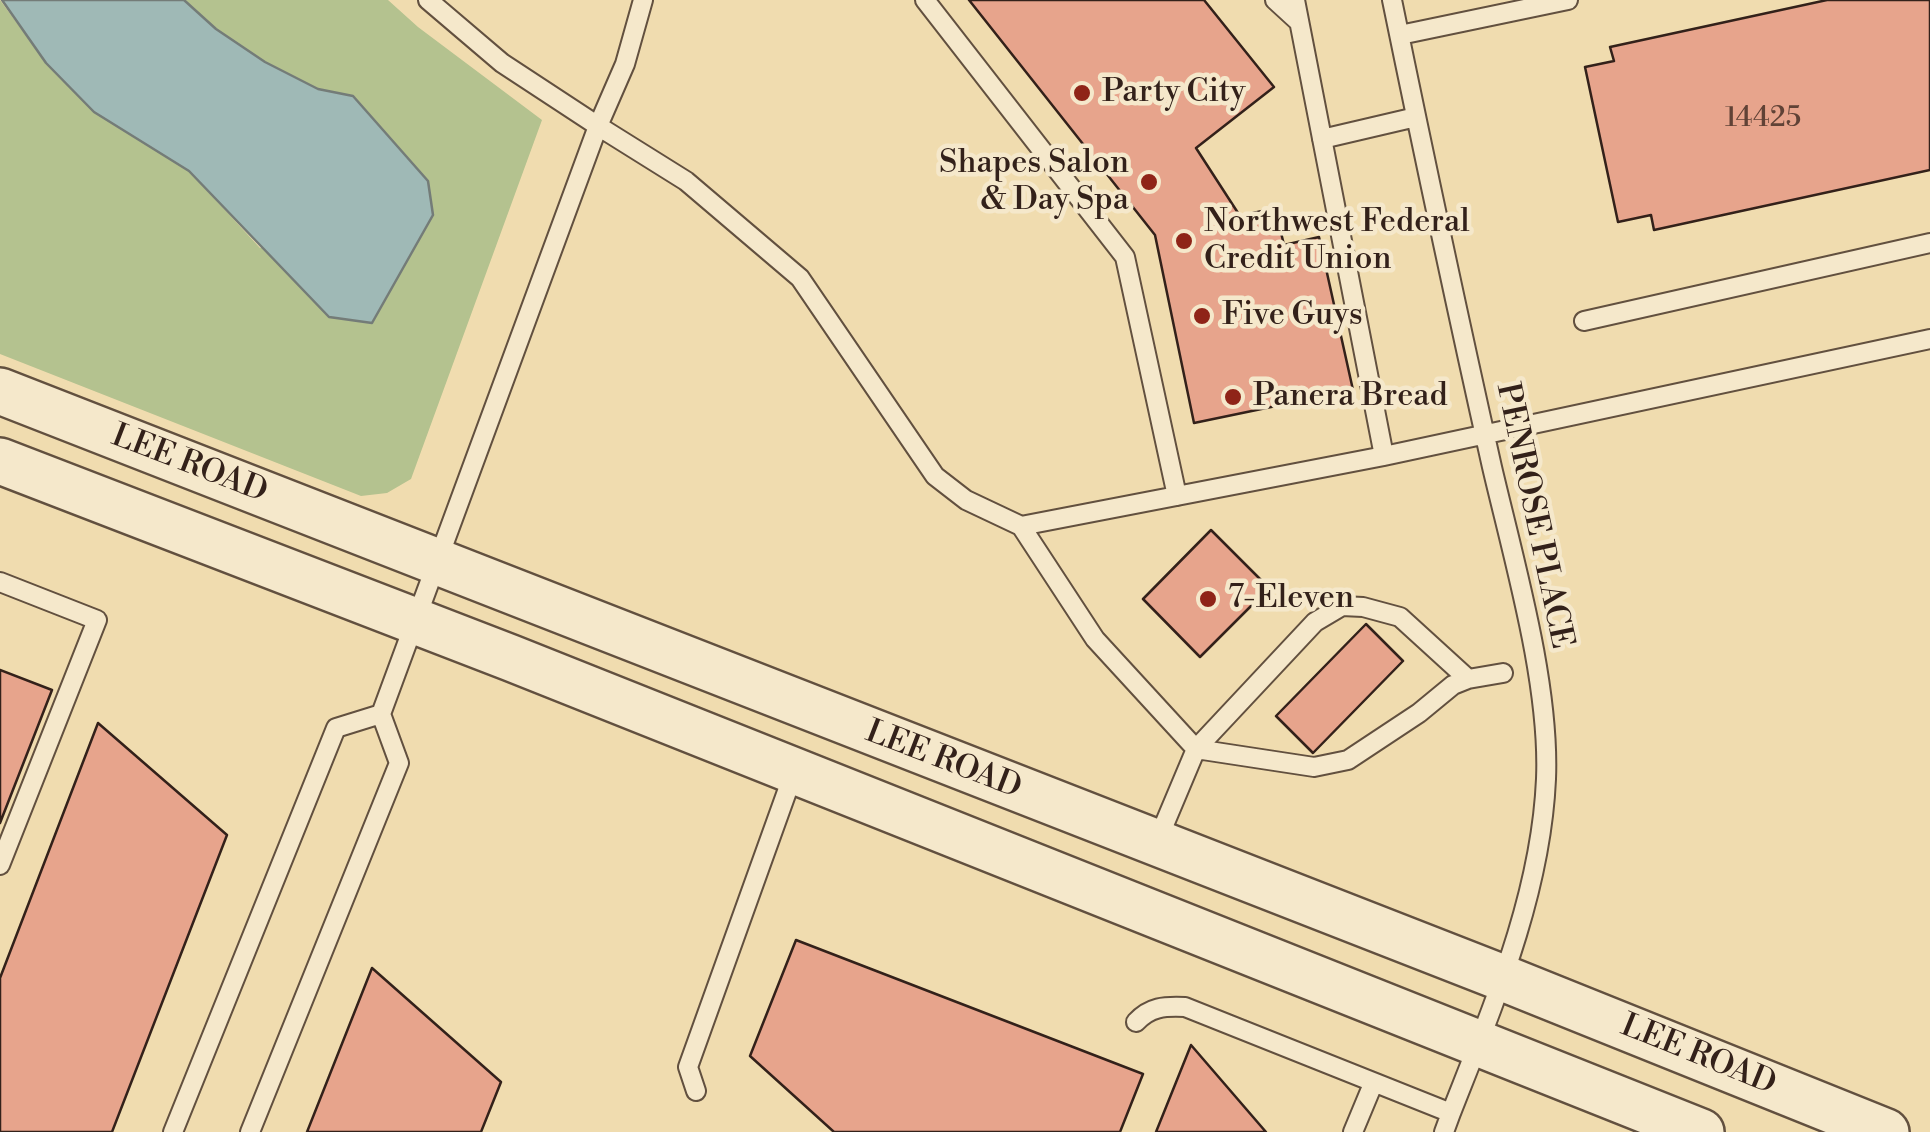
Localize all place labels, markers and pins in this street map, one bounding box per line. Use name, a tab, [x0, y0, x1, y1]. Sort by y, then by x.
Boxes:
place label: Party City	[1102, 74, 1246, 112]
marker: Party City	[1071, 82, 1093, 104]
place label: Shapes Salon & Day Spa	[939, 145, 1129, 220]
marker: Shapes Salon & Day Spa	[1138, 171, 1160, 193]
place label: Northwest Federal Credit Union	[1204, 204, 1470, 279]
marker: Northwest Federal Credit Union	[1173, 230, 1195, 252]
place label: Five Guys	[1222, 297, 1363, 335]
marker: Five Guys	[1191, 305, 1213, 327]
place label: Panera Bread	[1253, 378, 1448, 416]
marker: Panera Bread	[1222, 386, 1244, 408]
place label: 7-Eleven	[1228, 580, 1354, 618]
marker: 7-Eleven	[1197, 588, 1219, 610]

